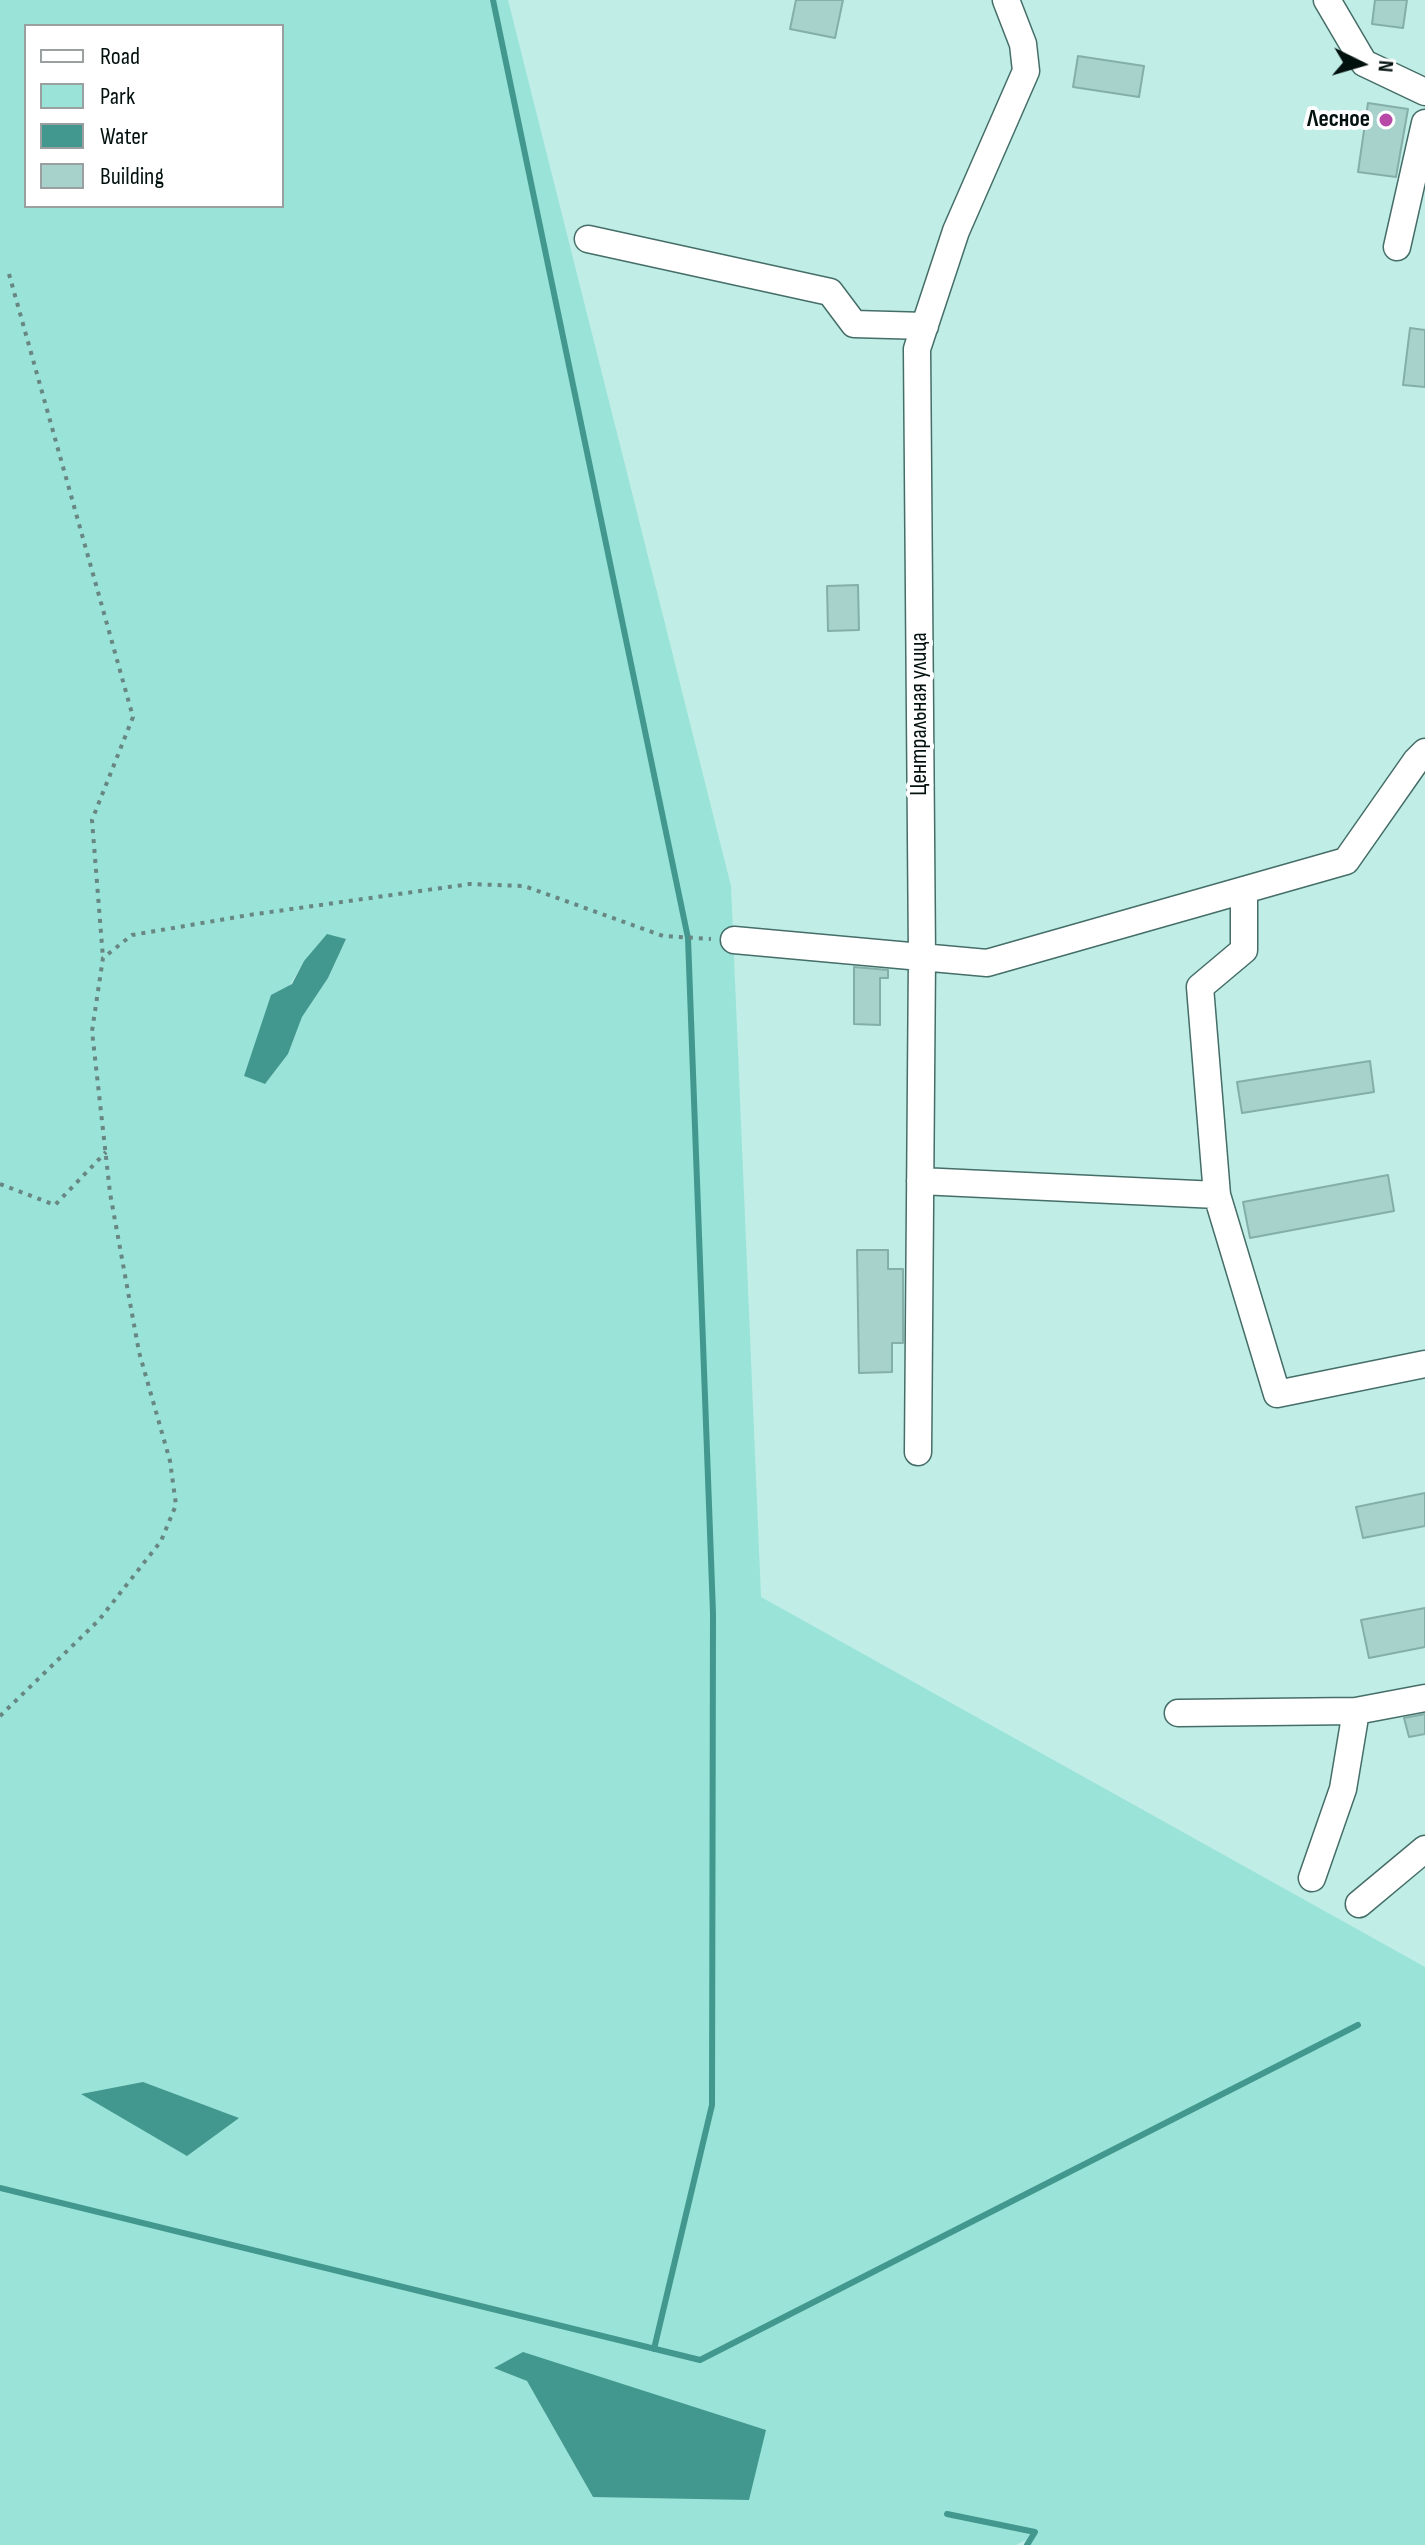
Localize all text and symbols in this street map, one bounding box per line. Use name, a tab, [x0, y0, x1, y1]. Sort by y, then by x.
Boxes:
legend	[24, 24, 284, 208]
north arrow	[1321, 24, 1401, 104]
text: Road	[100, 42, 140, 71]
text: N	[1371, 59, 1399, 73]
text: Park	[100, 82, 135, 111]
place label: Лесное	[1307, 106, 1370, 134]
marker: Лесное	[1377, 111, 1395, 129]
text: Water	[100, 122, 148, 151]
text: Building	[100, 162, 164, 191]
street label: Центральная улица	[906, 632, 934, 796]

